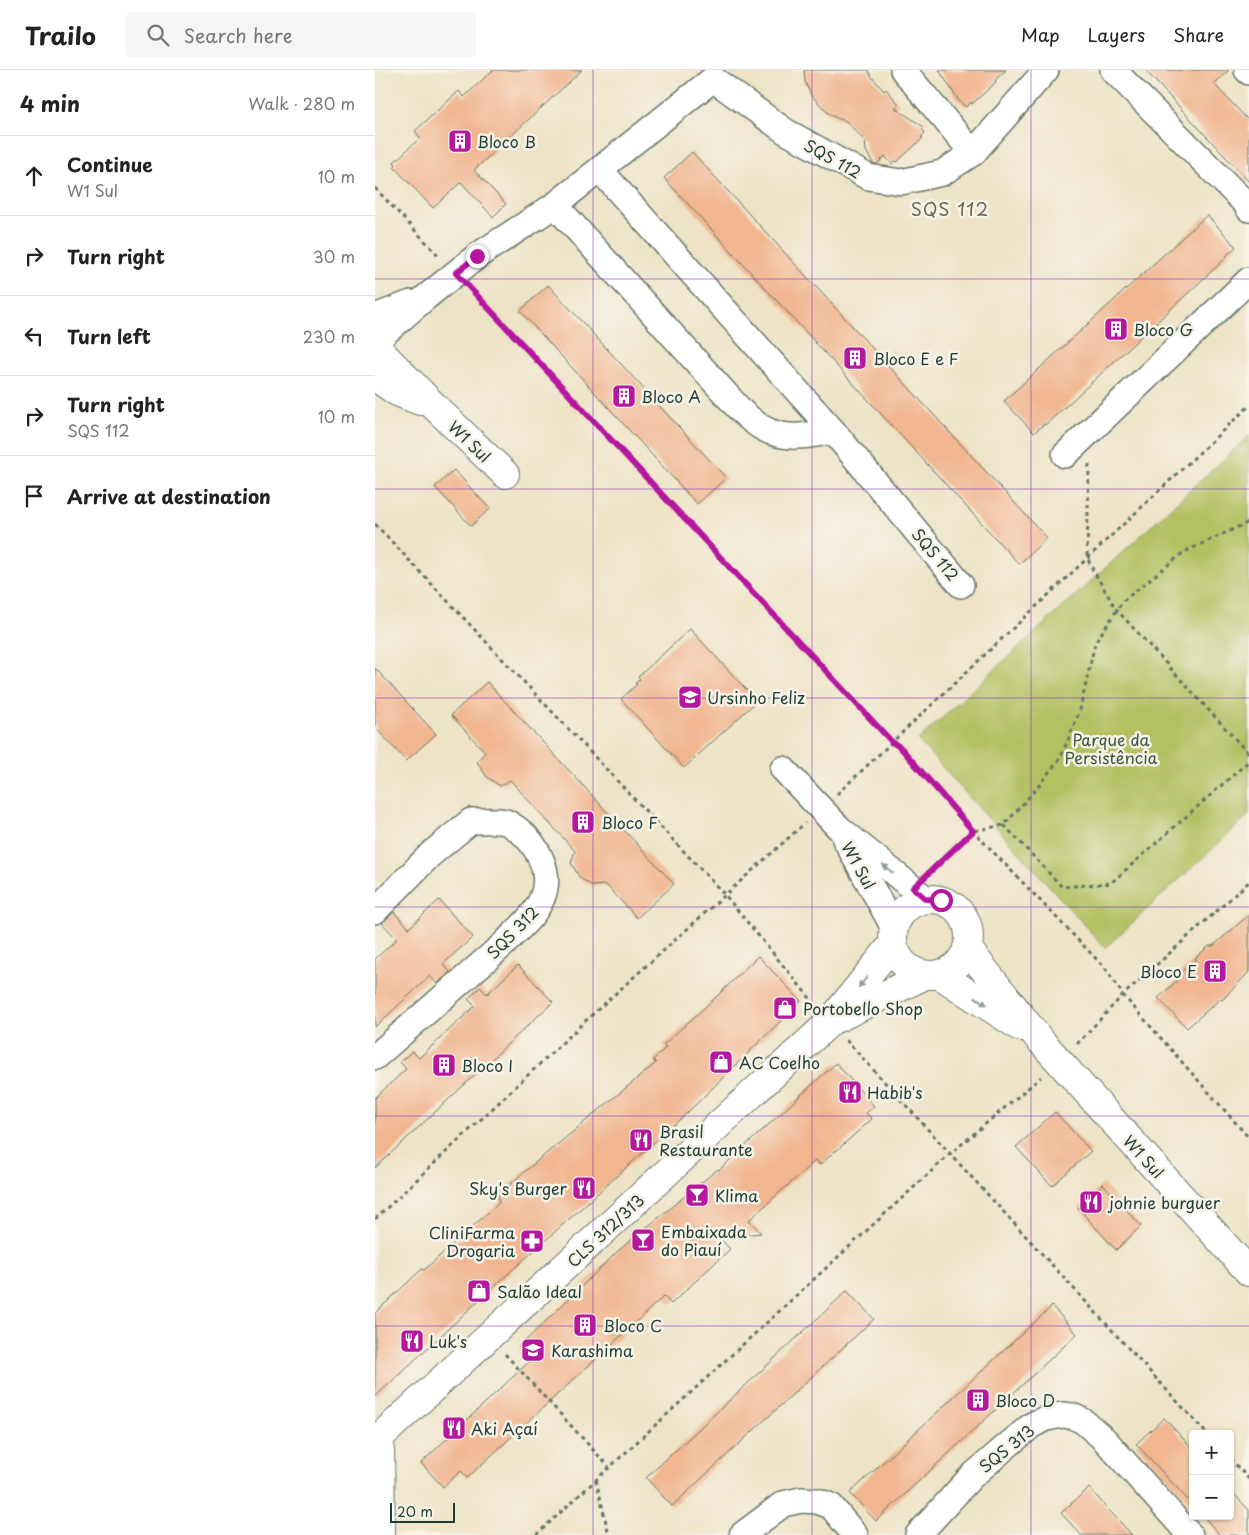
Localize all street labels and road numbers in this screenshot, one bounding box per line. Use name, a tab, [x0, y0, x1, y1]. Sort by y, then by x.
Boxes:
street label: SQS 112	[800, 132, 866, 184]
street label: W1 Sul	[443, 415, 497, 467]
street label: SQS 112	[907, 522, 965, 586]
street label: W1 Sul	[836, 837, 882, 893]
street label: SQS 312	[480, 900, 544, 964]
street label: W1 Sul	[1118, 1129, 1170, 1183]
street label: CLS 312/313	[561, 1188, 649, 1272]
street label: SQS 313	[973, 1418, 1039, 1478]

